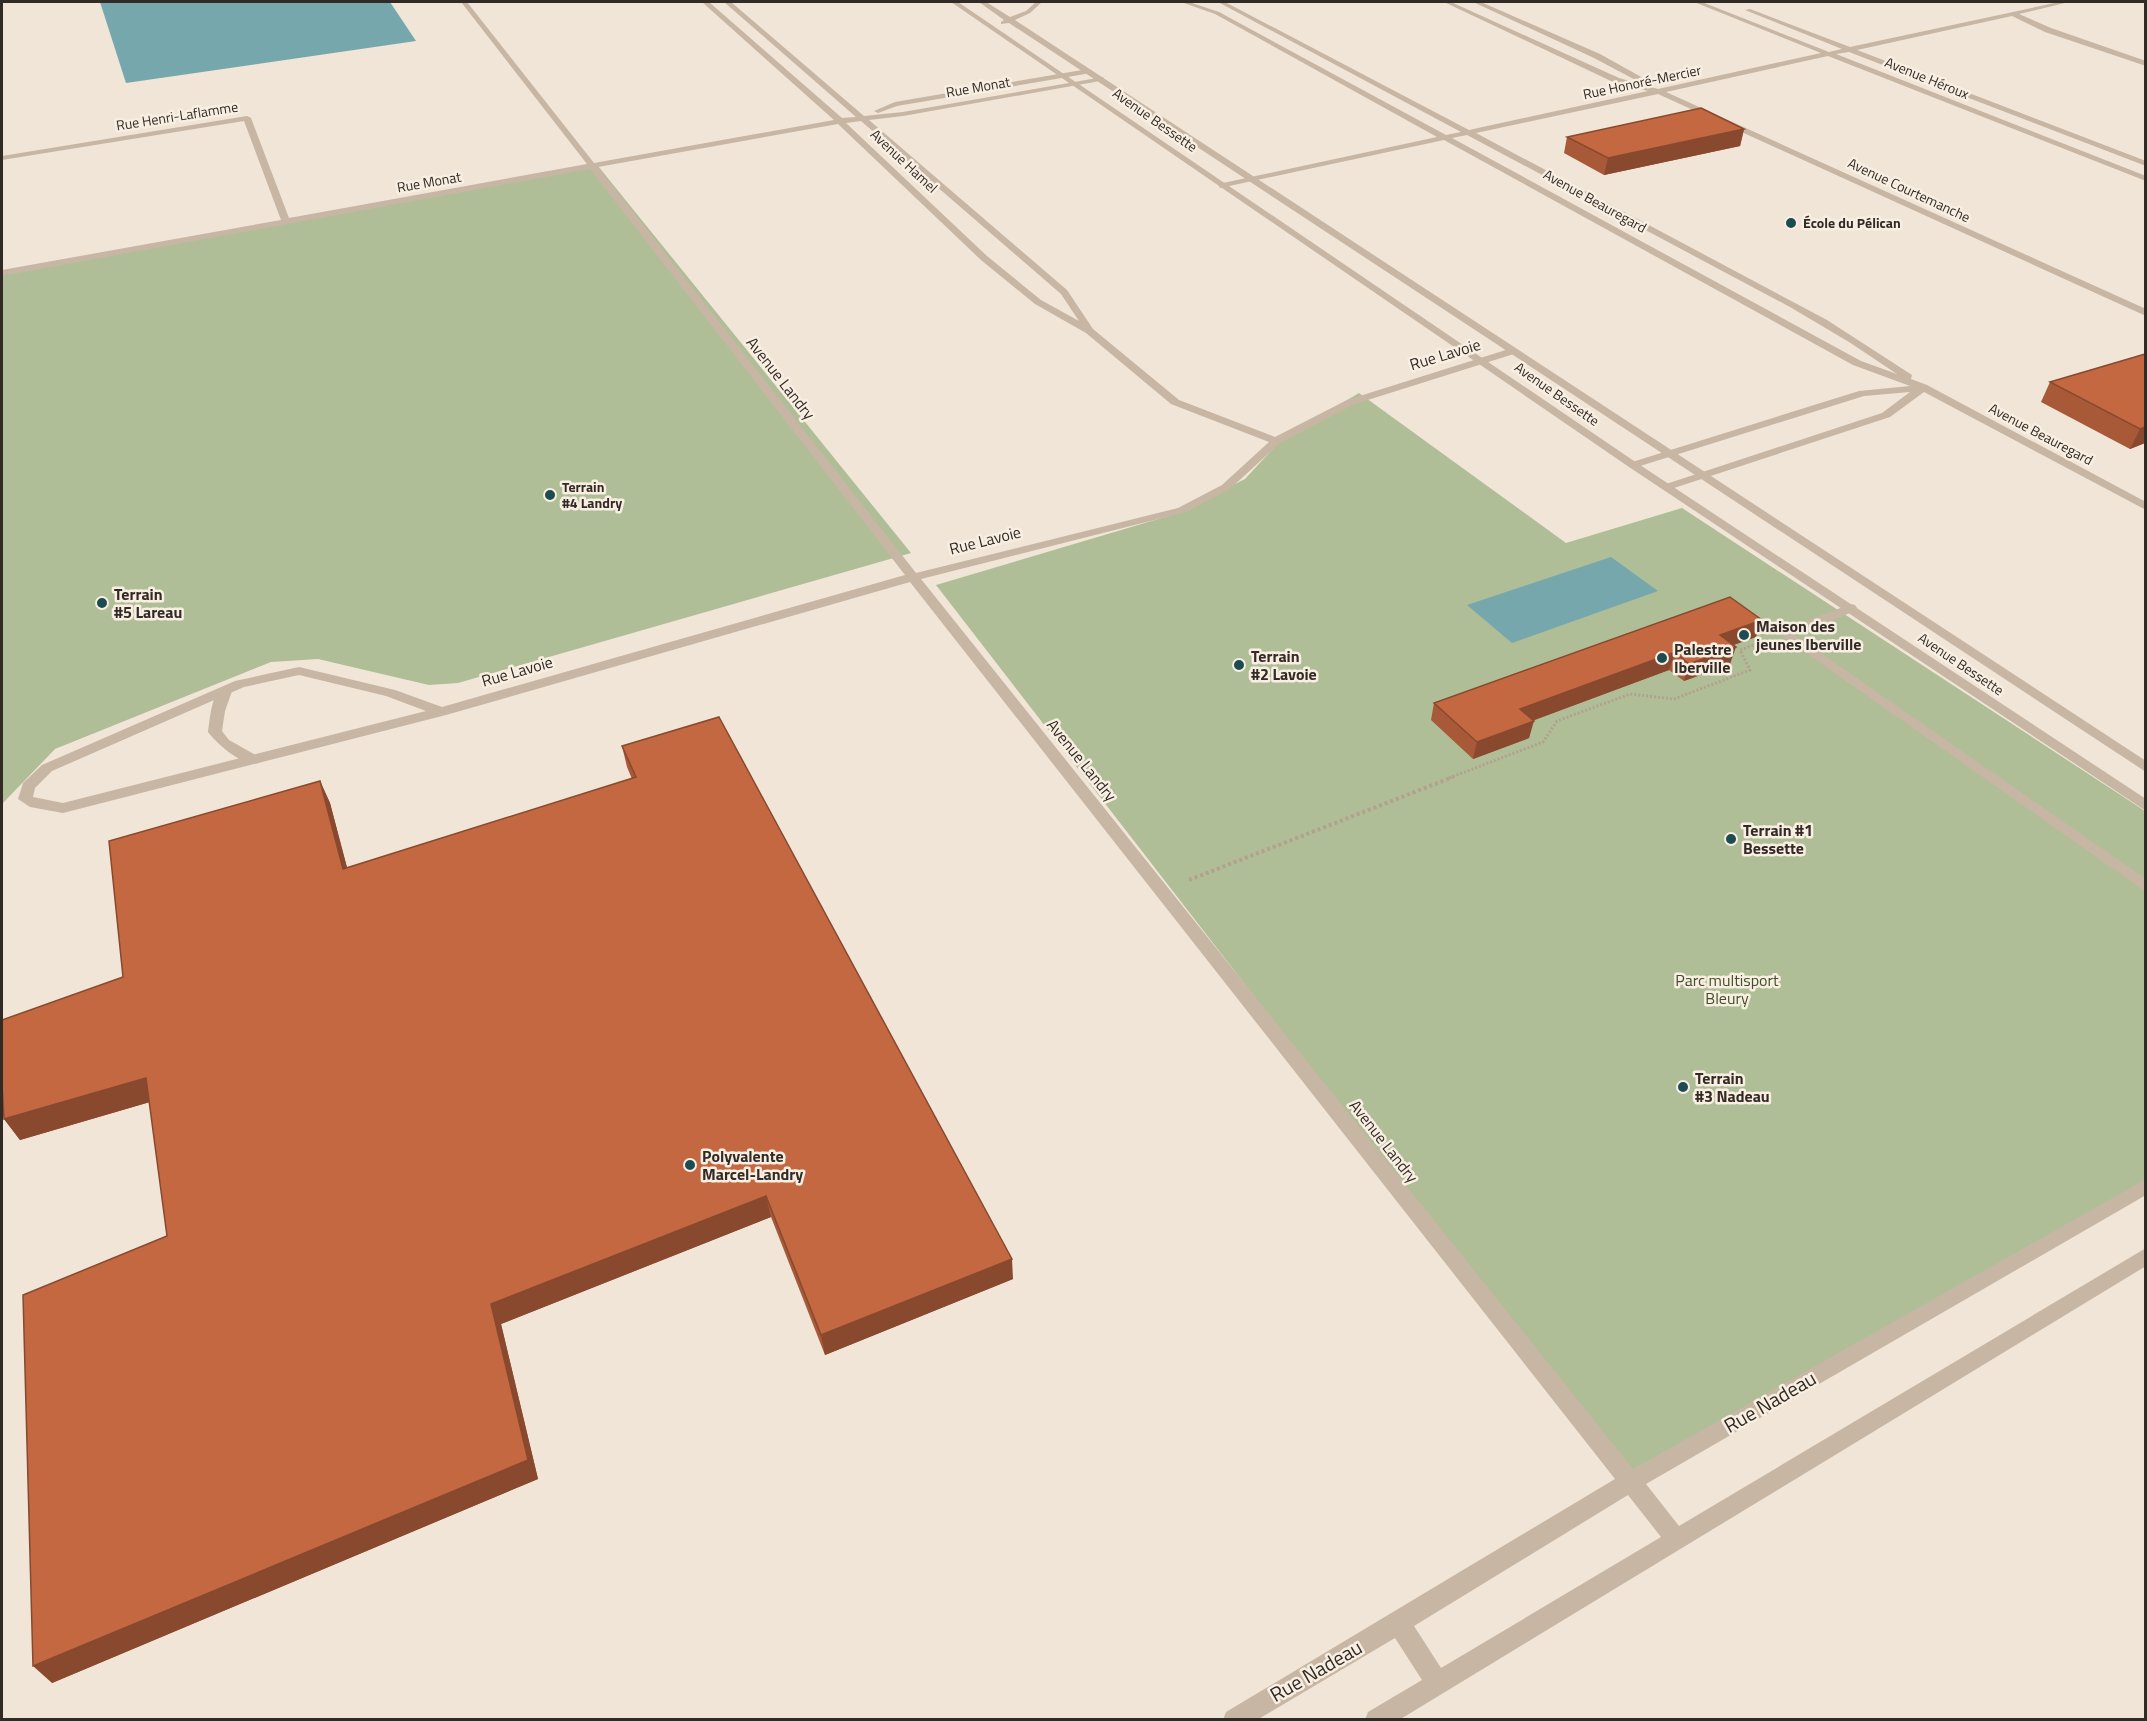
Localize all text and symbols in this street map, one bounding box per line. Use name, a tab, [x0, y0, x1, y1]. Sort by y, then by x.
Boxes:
street label: Avenue Héroux	[1882, 51, 1973, 104]
street label: Rue Honoré-Mercier	[1581, 59, 1703, 104]
street label: Rue Monat	[944, 71, 1012, 102]
street label: Avenue Bessette	[1109, 82, 1202, 157]
street label: Rue Henri-Laflamme	[114, 95, 239, 136]
street label: Avenue Hamel	[866, 124, 943, 197]
street label: Avenue Courtemanche	[1845, 152, 1974, 227]
street label: Avenue Beauregard	[1540, 163, 1651, 238]
street label: Rue Monat	[395, 166, 463, 197]
place label: École du Pélican	[1803, 212, 1901, 233]
marker: École du Pélican	[1784, 216, 1798, 230]
street label: Avenue Landry	[741, 331, 821, 425]
street label: Rue Lavoie	[1407, 332, 1483, 376]
street label: Avenue Bessette	[1511, 356, 1604, 431]
street label: Avenue Beauregard	[1986, 397, 2097, 470]
place label: Terrain #4 Landry	[562, 476, 622, 513]
marker: Terrain #4 Landry	[543, 488, 557, 502]
street label: Rue Lavoie	[947, 520, 1023, 560]
place label: Terrain #5 Lareau	[114, 582, 182, 624]
marker: Terrain #5 Lareau	[95, 596, 109, 610]
place label: Maison des jeunes Iberville	[1755, 614, 1862, 656]
street label: Avenue Bessette	[1914, 627, 2008, 700]
marker: Maison des jeunes Iberville	[1737, 628, 1751, 642]
place label: Palestre Iberville	[1674, 637, 1732, 679]
place label: Terrain #2 Lavoie	[1251, 644, 1317, 686]
street label: Rue Lavoie	[479, 649, 555, 693]
marker: Palestre Iberville	[1655, 651, 1669, 665]
marker: Terrain #2 Lavoie	[1232, 658, 1246, 672]
street label: Avenue Landry	[1041, 714, 1123, 806]
place label: Terrain #1 Bessette	[1743, 818, 1813, 860]
marker: Terrain #1 Bessette	[1724, 832, 1738, 846]
park label: Parc multisport Bleury	[1675, 968, 1779, 1010]
place label: Terrain #3 Nadeau	[1695, 1066, 1770, 1108]
marker: Terrain #3 Nadeau	[1676, 1080, 1690, 1094]
street label: Avenue Landry	[1344, 1094, 1424, 1188]
place label: Polyvalente Marcel-Landry	[702, 1144, 803, 1186]
marker: Polyvalente Marcel-Landry	[683, 1158, 697, 1172]
street label: Rue Nadeau	[1718, 1363, 1822, 1441]
street label: Rue Nadeau	[1264, 1632, 1368, 1710]

